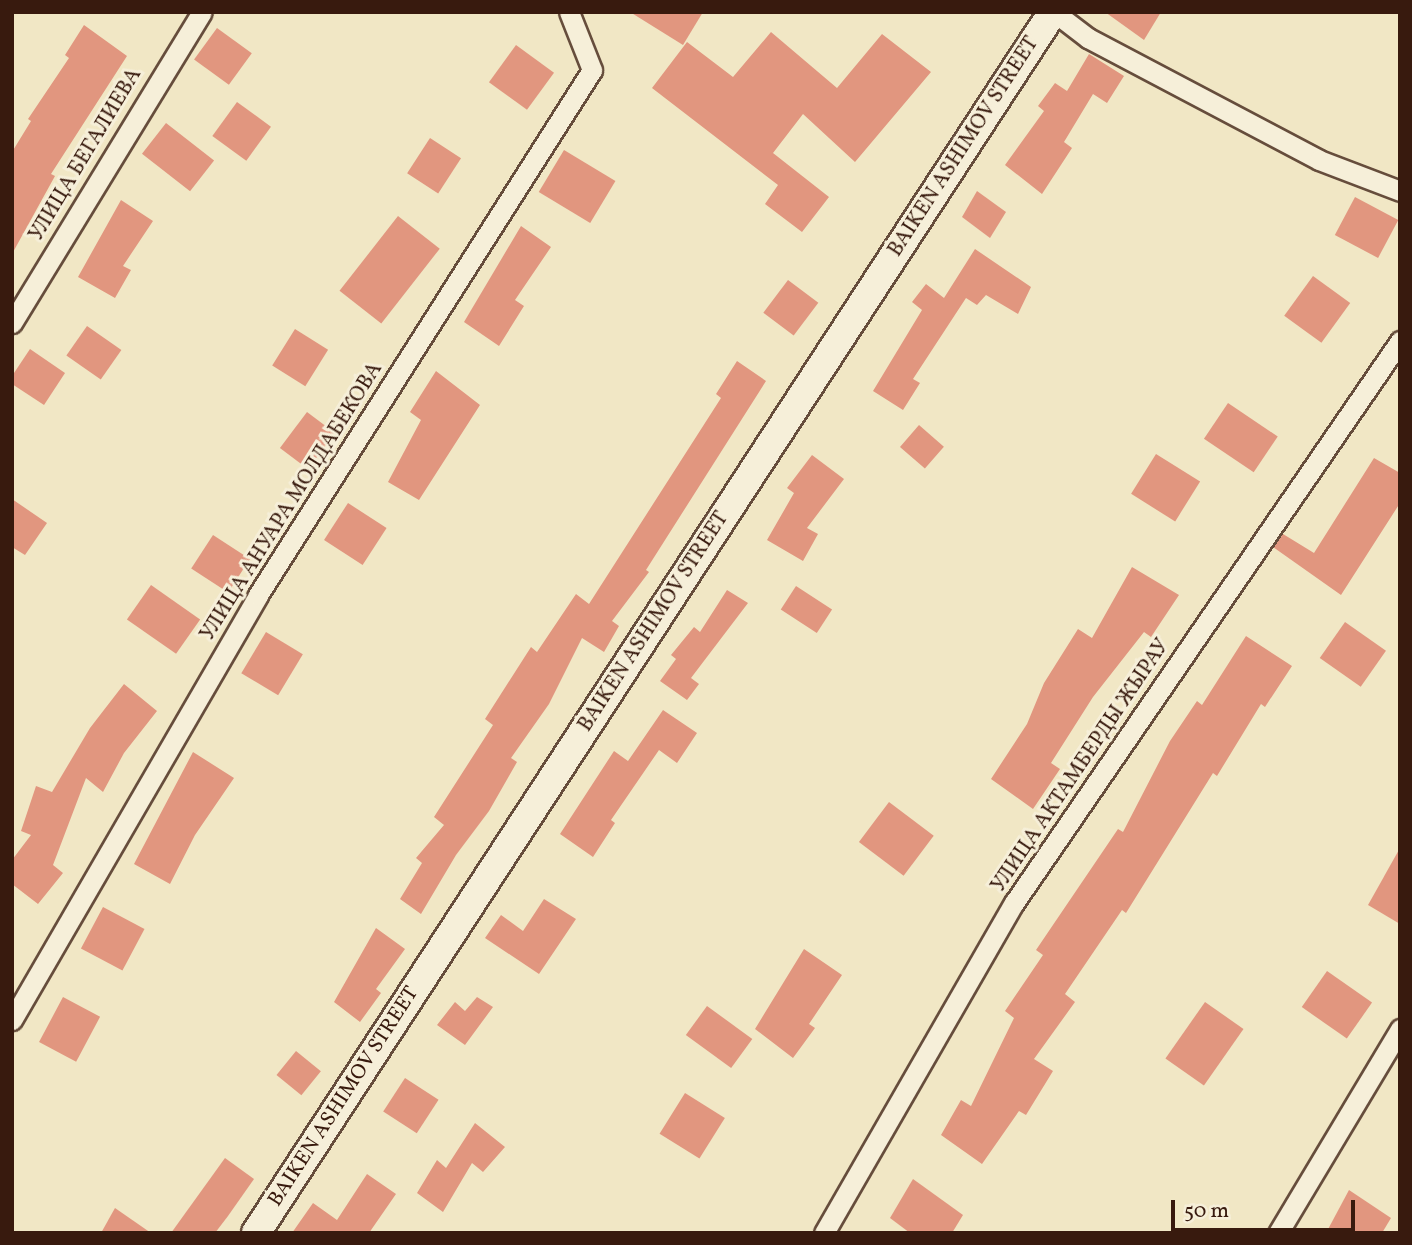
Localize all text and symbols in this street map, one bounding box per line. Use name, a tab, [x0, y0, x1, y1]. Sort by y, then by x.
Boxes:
street label: BAIKEN ASHIMOV STREET	[883, 32, 1045, 262]
street label: УЛИЦА БЕГАЛИЕВА	[24, 64, 148, 246]
street label: УЛИЦА АНУАРА МОЛДАБЕКОВА	[196, 358, 388, 646]
street label: BAIKEN ASHIMOV STREET	[573, 507, 735, 737]
street label: УЛИЦА АКТАМБЕРДЫ ЖЫРАУ	[987, 634, 1175, 898]
street label: BAIKEN ASHIMOV STREET	[263, 982, 425, 1212]
scale bar	[1174, 1186, 1358, 1230]
text: 50 m	[1184, 1197, 1229, 1226]

